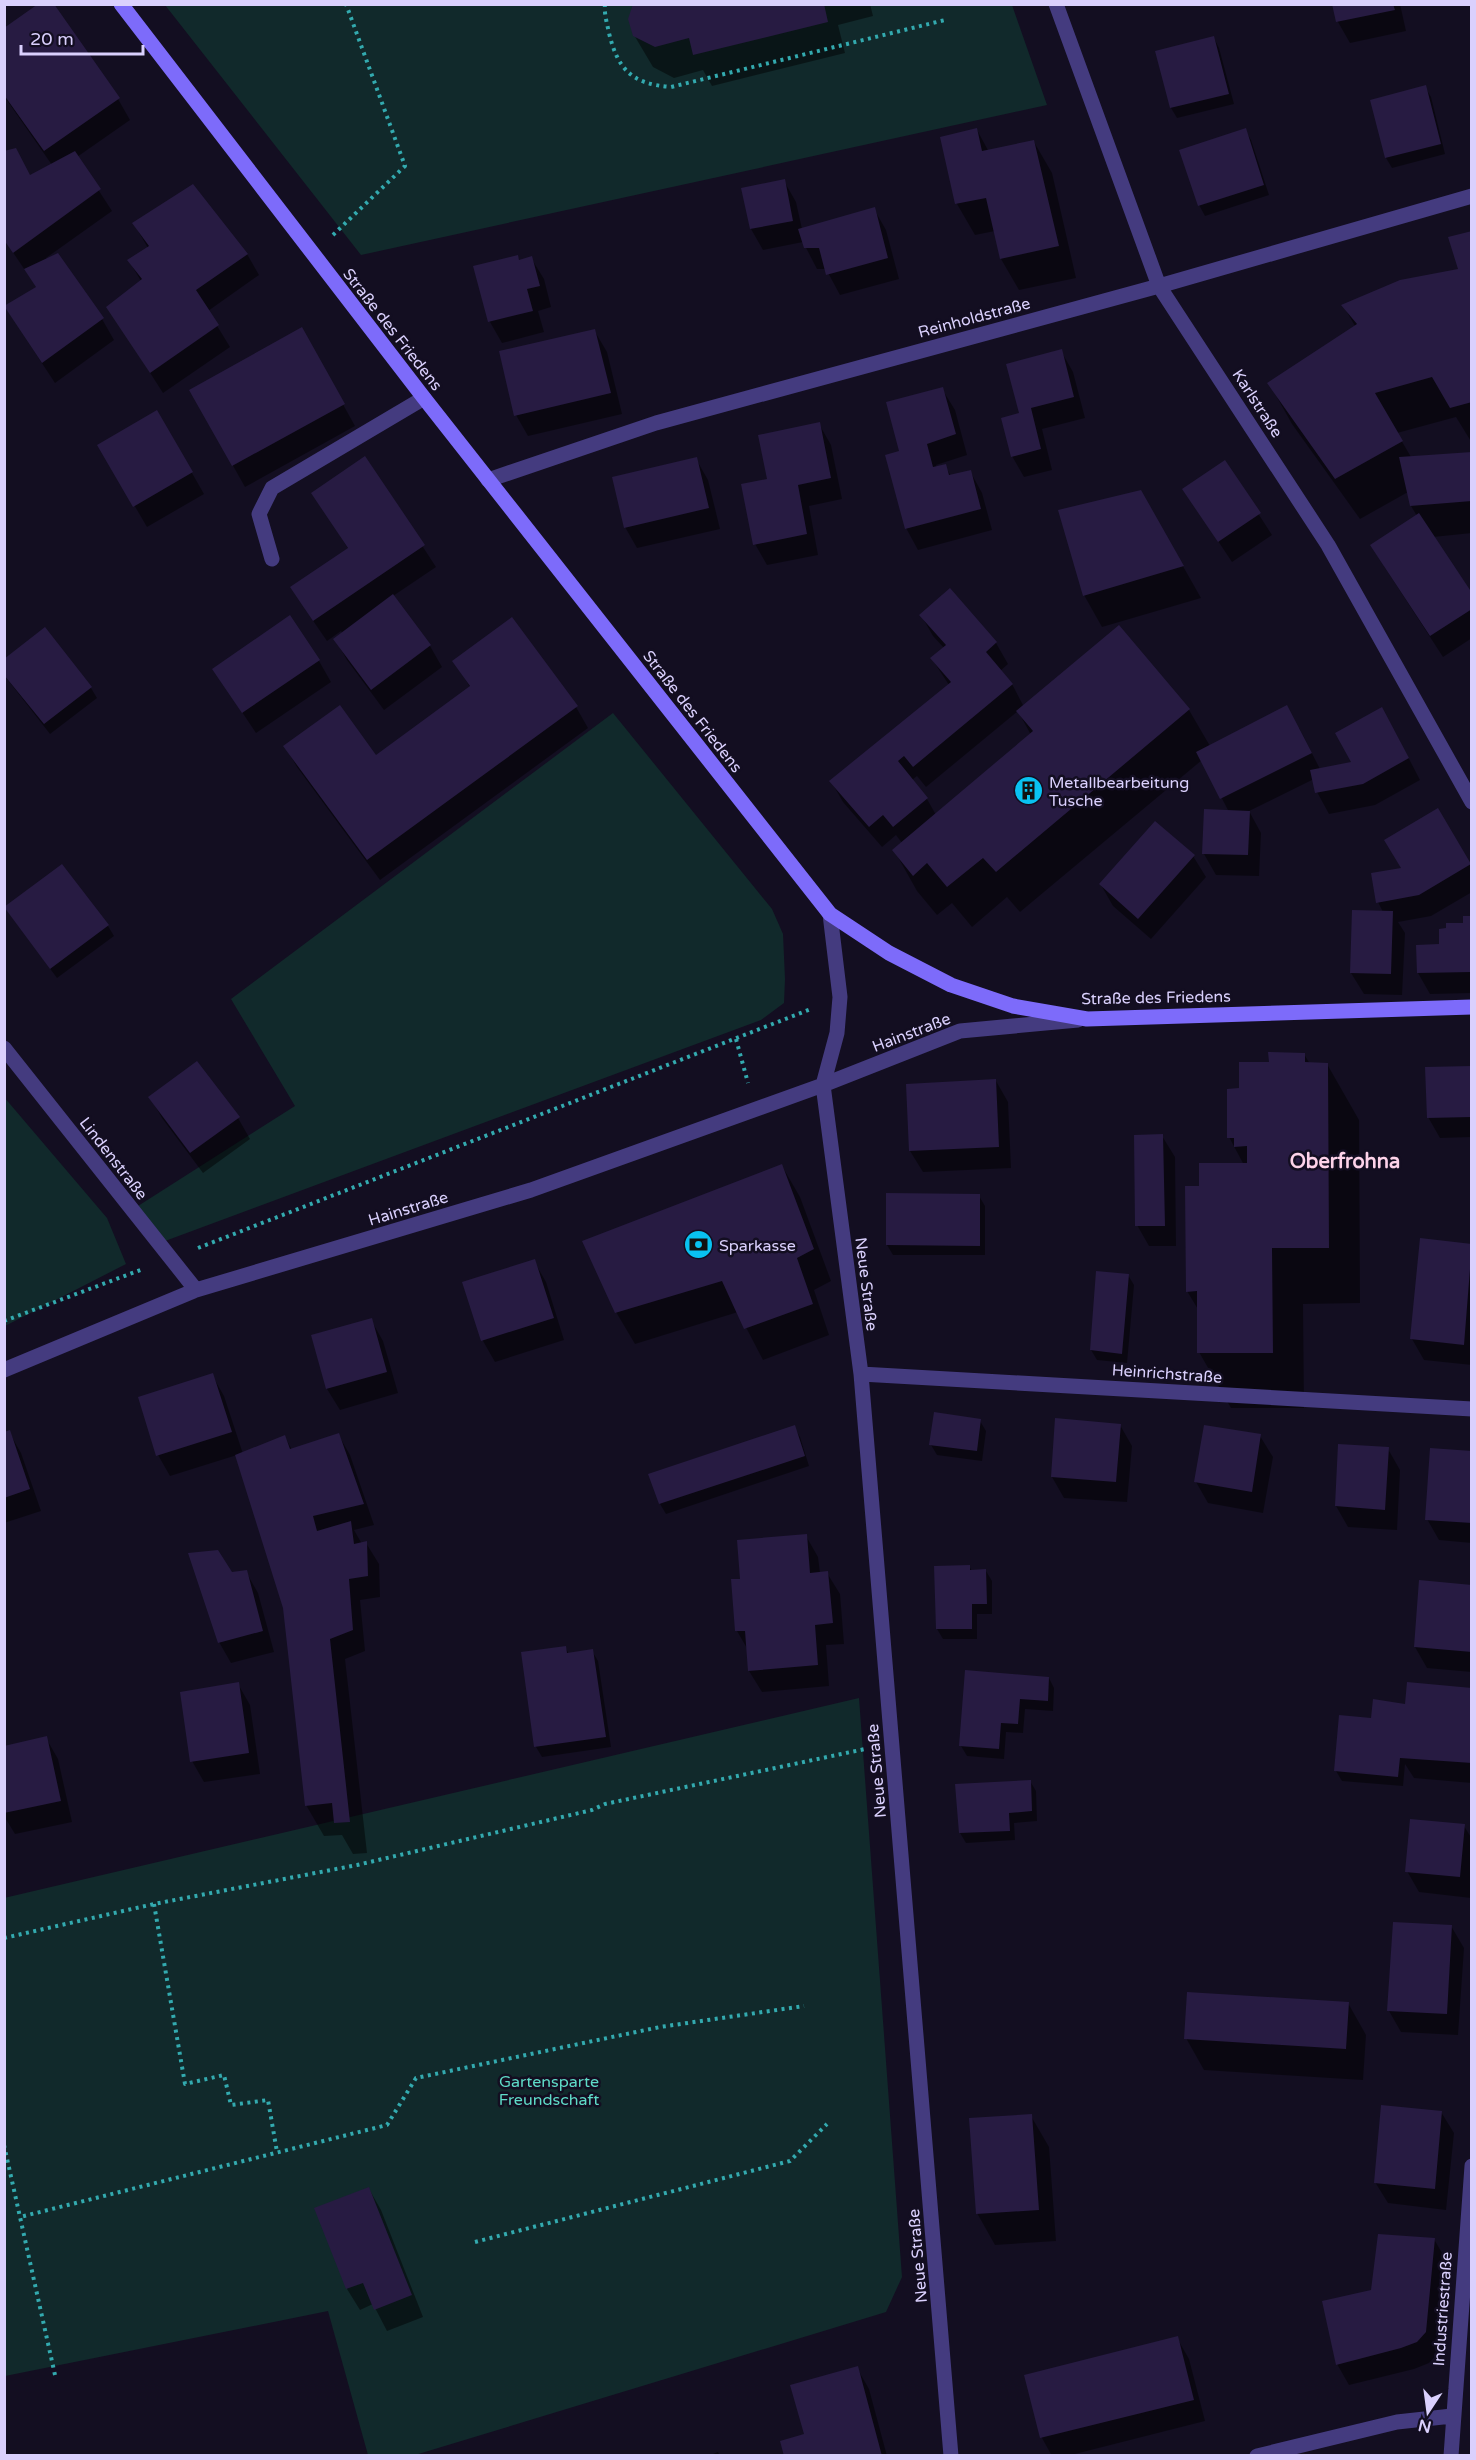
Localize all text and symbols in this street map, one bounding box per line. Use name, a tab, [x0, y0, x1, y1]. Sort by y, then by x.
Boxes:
scale bar	[21, 18, 142, 56]
text: 20 m	[30, 28, 74, 50]
street label: Straße des Friedens	[338, 264, 446, 395]
street label: Reinholdstraße	[916, 293, 1033, 343]
street label: Karlstraße	[1228, 366, 1287, 441]
street label: Straße des Friedens	[638, 646, 746, 777]
place label: Metallbearbeitung Tusche	[1049, 773, 1189, 811]
building icon: Metallbearbeitung Tusche	[1012, 775, 1044, 807]
street label: Straße des Friedens	[1081, 987, 1231, 1009]
street label: Hainstraße	[869, 1009, 953, 1057]
street label: Lindenstraße	[75, 1113, 152, 1204]
district label: Oberfrohna	[1290, 1150, 1400, 1174]
street label: Hainstraße	[366, 1187, 451, 1231]
bank icon: Sparkasse	[682, 1229, 714, 1261]
place label: Sparkasse	[719, 1236, 796, 1256]
street label: Neue Straße	[850, 1236, 882, 1332]
street label: Heinrichstraße	[1111, 1360, 1223, 1388]
street label: Neue Straße	[863, 1723, 891, 1819]
park label: Gartensparte Freundschaft	[499, 2072, 599, 2110]
street label: Neue Straße	[904, 2208, 932, 2304]
street label: Industriestraße	[1429, 2251, 1457, 2367]
north arrow	[1398, 2382, 1458, 2442]
text: N	[1416, 2414, 1433, 2437]

